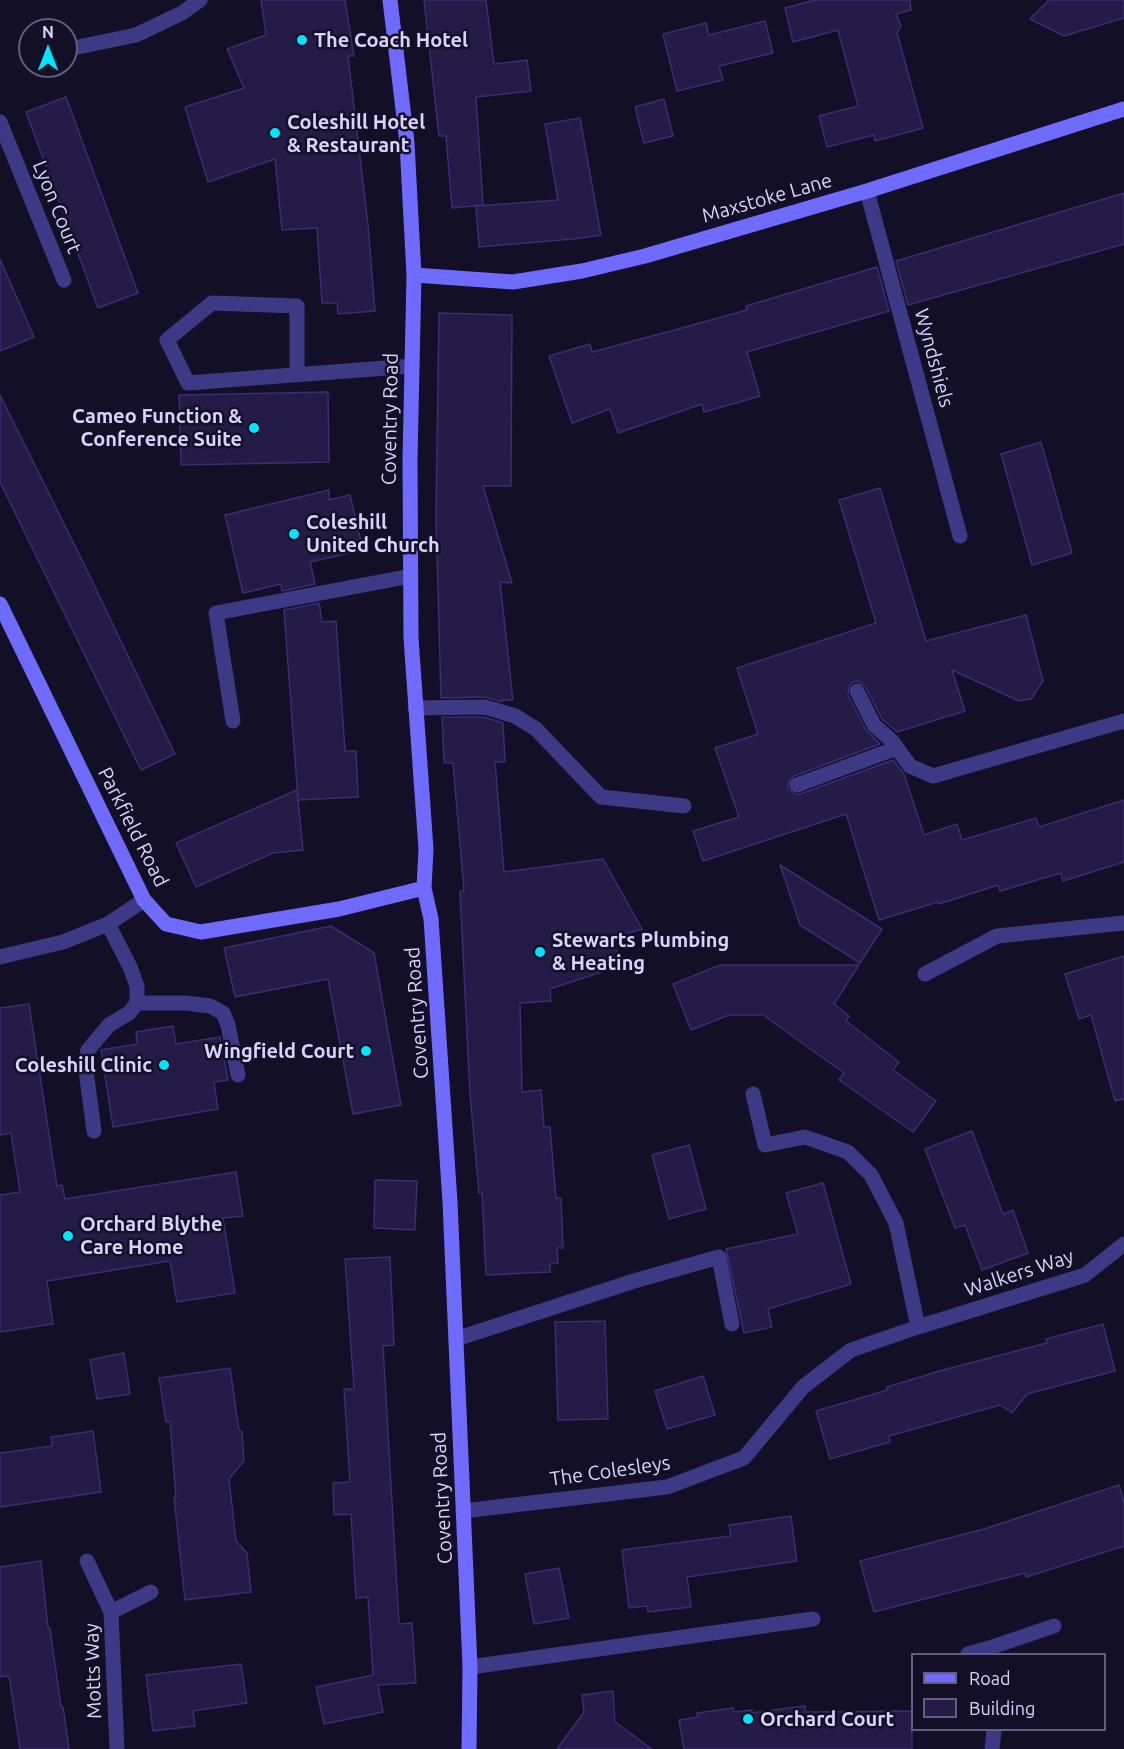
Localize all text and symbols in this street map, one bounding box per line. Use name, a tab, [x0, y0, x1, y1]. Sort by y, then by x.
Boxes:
north arrow	[18, 18, 78, 78]
text: N	[42, 23, 54, 41]
place label: The Coach Hotel	[314, 28, 468, 52]
marker: The Coach Hotel	[295, 33, 309, 47]
place label: Coleshill Hotel & Restaurant	[287, 110, 425, 157]
marker: Coleshill Hotel & Restaurant	[268, 126, 282, 140]
street label: Lyon Court	[28, 157, 86, 257]
street label: Maxstoke Lane	[699, 168, 835, 228]
street label: Wyndshiels	[909, 306, 959, 410]
street label: Coventry Road	[377, 353, 403, 485]
place label: Cameo Function & Conference Suite	[72, 404, 242, 451]
marker: Cameo Function & Conference Suite	[247, 421, 261, 435]
place label: Coleshill United Church	[306, 510, 440, 557]
marker: Coleshill United Church	[287, 527, 301, 541]
street label: Parkfield Road	[93, 763, 173, 891]
place label: Stewarts Plumbing & Heating	[552, 928, 729, 975]
marker: Stewarts Plumbing & Heating	[533, 945, 547, 959]
street label: Coventry Road	[400, 946, 434, 1080]
place label: Wingfield Court	[204, 1039, 354, 1063]
marker: Wingfield Court	[359, 1044, 373, 1058]
place label: Coleshill Clinic	[15, 1053, 152, 1077]
marker: Coleshill Clinic	[157, 1058, 171, 1072]
place label: Orchard Blythe Care Home	[80, 1212, 223, 1259]
marker: Orchard Blythe Care Home	[61, 1229, 75, 1243]
street label: Walkers Way	[961, 1244, 1077, 1302]
street label: Coventry Road	[427, 1431, 457, 1565]
street label: The Colesleys	[548, 1451, 672, 1491]
street label: Motts Way	[79, 1623, 107, 1719]
legend	[911, 1653, 1106, 1731]
text: Road	[969, 1668, 1011, 1688]
text: Building	[969, 1698, 1035, 1718]
place label: Orchard Court	[760, 1707, 894, 1731]
marker: Orchard Court	[741, 1712, 755, 1726]

